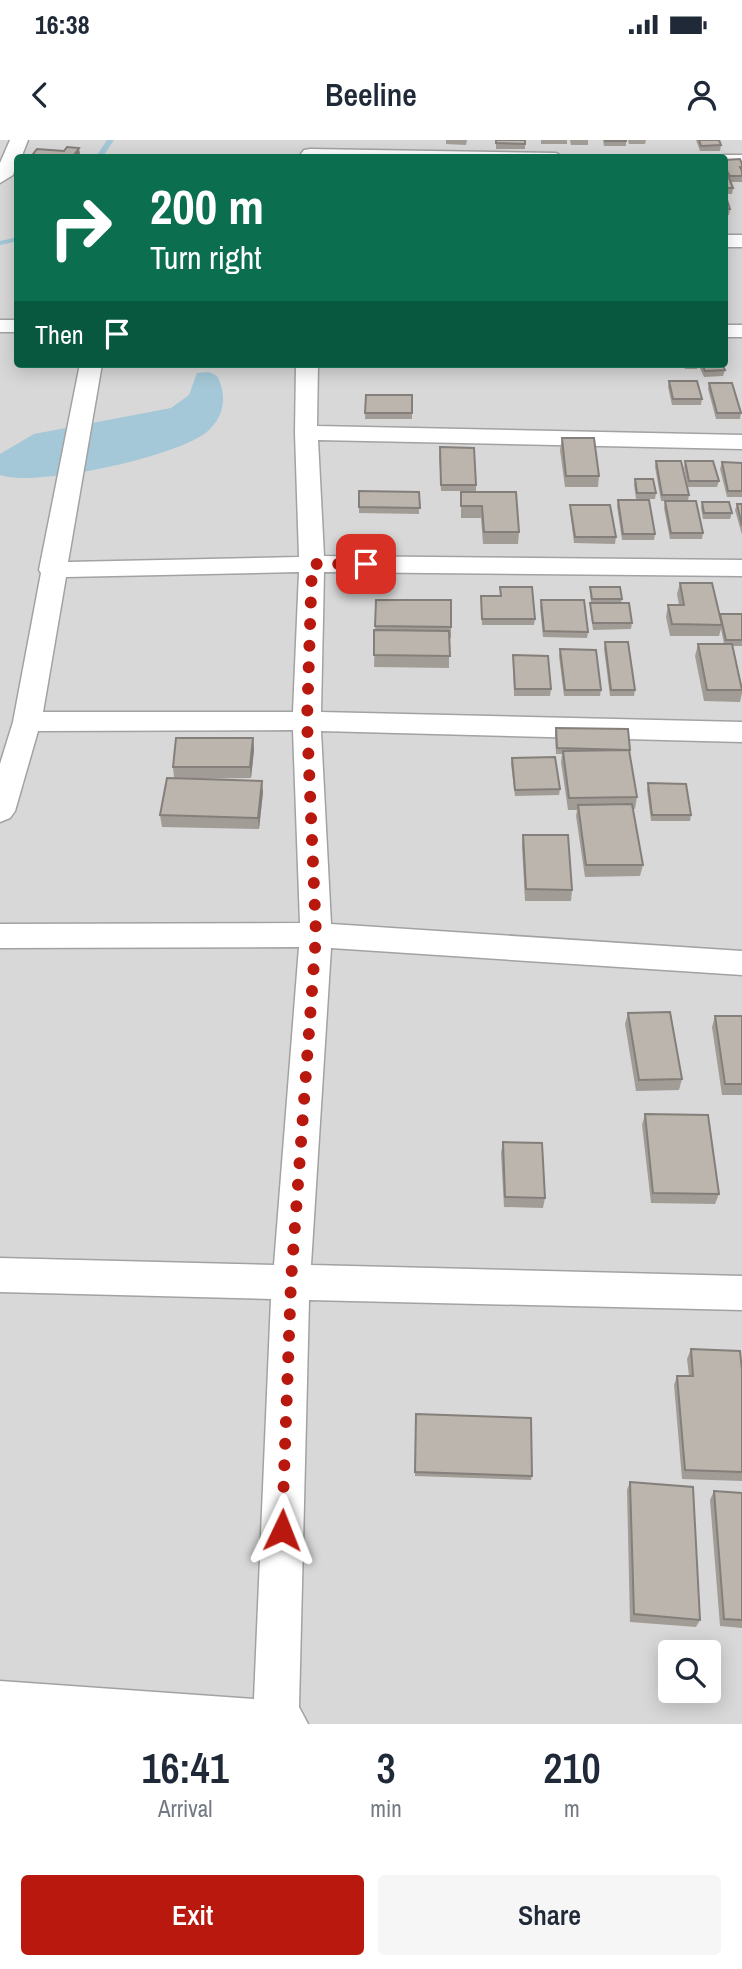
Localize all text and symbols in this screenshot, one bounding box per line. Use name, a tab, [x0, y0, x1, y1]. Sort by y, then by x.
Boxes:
text: 16:38	[35, 7, 90, 42]
text: Beeline	[325, 73, 417, 116]
icon: back	[21, 76, 59, 114]
icon: person	[683, 76, 721, 114]
text: 200 m	[150, 173, 264, 239]
icon: right	[35, 182, 126, 273]
text: Turn right	[150, 236, 262, 279]
icon: arrive	[98, 315, 136, 353]
text: Then	[35, 317, 84, 352]
pin	[336, 534, 396, 594]
icon: arrive	[347, 545, 385, 583]
position arrow	[245, 1493, 319, 1567]
map controls	[658, 1640, 721, 1703]
button: search	[658, 1640, 721, 1703]
text: 16:41	[141, 1740, 229, 1796]
text: 3	[376, 1740, 396, 1796]
text: 210	[543, 1740, 601, 1796]
text: Arrival	[158, 1793, 212, 1824]
text: min	[370, 1793, 402, 1824]
text: m	[564, 1793, 580, 1824]
button: Exit	[21, 1875, 364, 1955]
button: Share	[378, 1875, 721, 1955]

